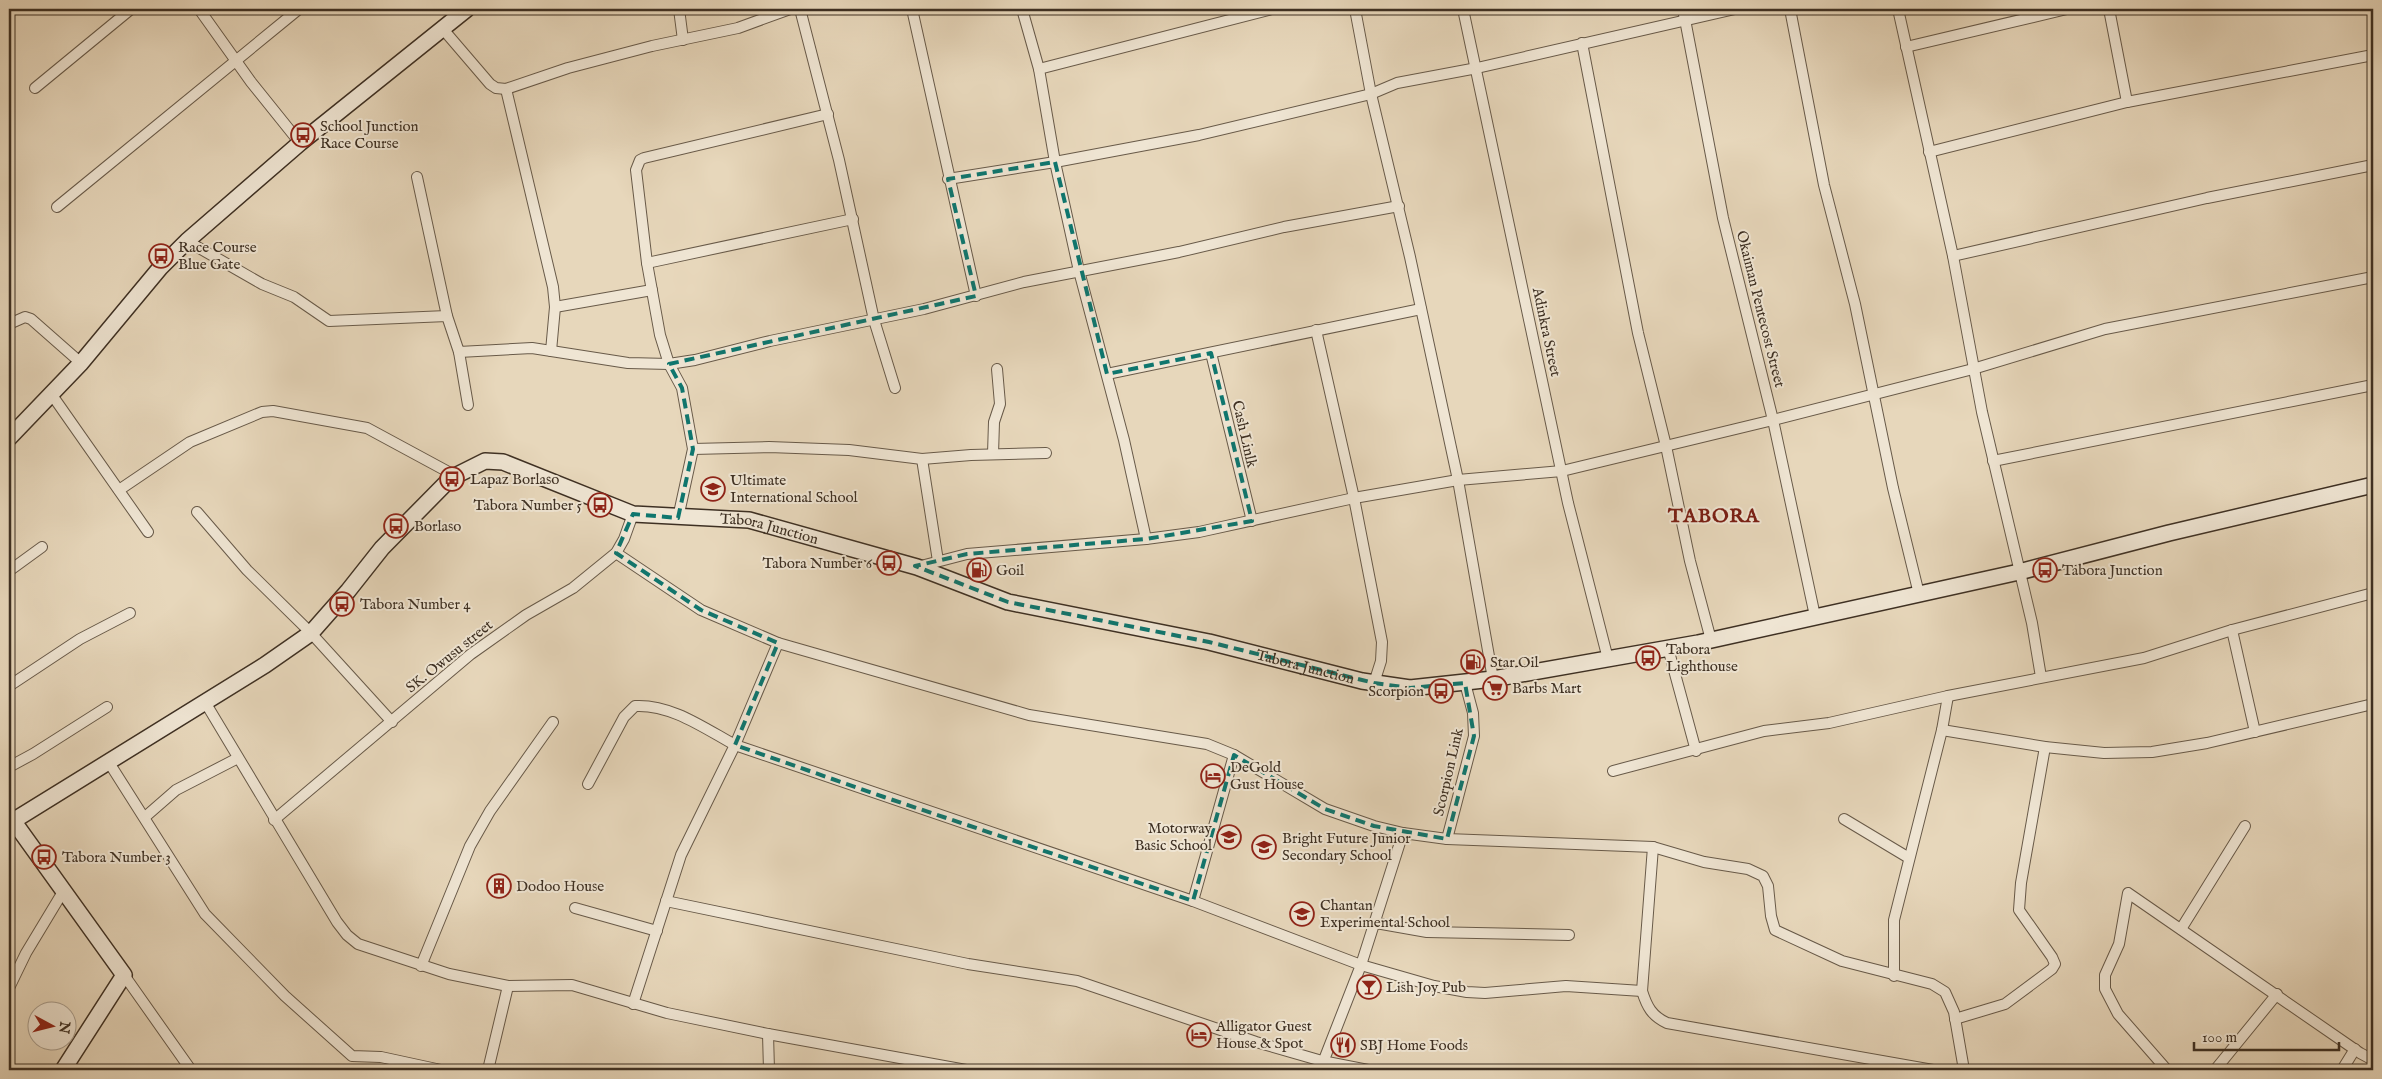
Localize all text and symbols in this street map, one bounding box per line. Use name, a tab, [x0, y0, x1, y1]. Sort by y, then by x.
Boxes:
place label: School Junction Race Course	[320, 117, 419, 153]
bus stop icon: School Junction Race Course	[290, 122, 316, 148]
street label: Okaiman Pentecost Street	[1732, 229, 1789, 390]
place label: Race Course Blue Gate	[178, 238, 257, 274]
bus stop icon: Race Course Blue Gate	[148, 243, 174, 269]
street label: Adinkra Street	[1528, 285, 1565, 378]
street label: Cash Linlk	[1228, 399, 1262, 471]
bus stop icon: Lapaz Borlaso	[439, 466, 465, 492]
place label: Lapaz Borlaso	[470, 470, 559, 489]
place label: Ultimate International School	[730, 471, 859, 507]
school or university icon: Ultimate International School	[700, 476, 726, 502]
bus stop icon: Tabora Number 5	[587, 492, 613, 518]
place label: Tabora Number 5	[473, 496, 583, 515]
district label: TABORA	[1667, 504, 1760, 529]
street label: Tabora Junction	[719, 510, 820, 549]
bus stop icon: Borlaso	[383, 513, 409, 539]
place label: Borlaso	[414, 517, 461, 536]
bus stop icon: Tabora Number 6	[876, 550, 902, 576]
place label: Tabora Number 6	[763, 554, 873, 573]
fuel station icon: Goil	[966, 557, 992, 583]
bus stop icon: Tabora Junction	[2032, 557, 2058, 583]
place label: Goil	[996, 561, 1025, 580]
place label: Tabora Junction	[2062, 561, 2163, 580]
bus stop icon: Tabora Number 4	[329, 591, 355, 617]
place label: Tabora Number 4	[360, 595, 471, 614]
street label: SK. Owusu street	[402, 616, 497, 697]
place label: Tabora Lighthouse	[1666, 640, 1738, 676]
street label: Tabora Junction	[1254, 645, 1356, 689]
bus stop icon: Tabora Lighthouse	[1635, 645, 1661, 671]
fuel station icon: Star Oil	[1460, 649, 1486, 675]
place label: Star Oil	[1490, 653, 1540, 672]
supermarket icon: Barbs Mart	[1482, 675, 1508, 701]
bus stop icon: Scorpion	[1428, 678, 1454, 704]
place label: Barbs Mart	[1512, 679, 1582, 698]
place label: Scorpion	[1368, 682, 1424, 701]
street label: Scorpion Link	[1429, 725, 1468, 818]
place label: DeGold Gust House	[1230, 758, 1304, 794]
hotel icon: DeGold Gust House	[1200, 763, 1226, 789]
place label: Motorway Basic School	[1134, 819, 1213, 855]
school or university icon: Motorway Basic School	[1216, 824, 1242, 850]
place label: Bright Future Junior Secondary School	[1282, 829, 1411, 865]
school or university icon: Bright Future Junior Secondary School	[1251, 834, 1277, 860]
bus stop icon: Tabora Number 3	[31, 844, 57, 870]
place label: Tabora Number 3	[62, 848, 171, 867]
building icon: Dodoo House	[486, 873, 512, 899]
place label: Dodoo House	[516, 877, 604, 896]
place label: Chantan Experimental School	[1320, 896, 1451, 932]
school or university icon: Chantan Experimental School	[1289, 901, 1315, 927]
bar icon: Lish Joy Pub	[1356, 974, 1382, 1000]
place label: Lish Joy Pub	[1386, 978, 1466, 997]
north arrow	[28, 1002, 78, 1052]
place label: Alligator Guest House & Spot	[1215, 1017, 1312, 1053]
text: N	[54, 1019, 74, 1035]
scale bar	[2194, 1019, 2340, 1051]
hotel icon: Alligator Guest House & Spot	[1186, 1022, 1212, 1048]
text: 100 m	[2202, 1028, 2238, 1047]
restaurant icon: SBJ Home Foods	[1330, 1032, 1356, 1058]
place label: SBJ Home Foods	[1360, 1036, 1468, 1055]

